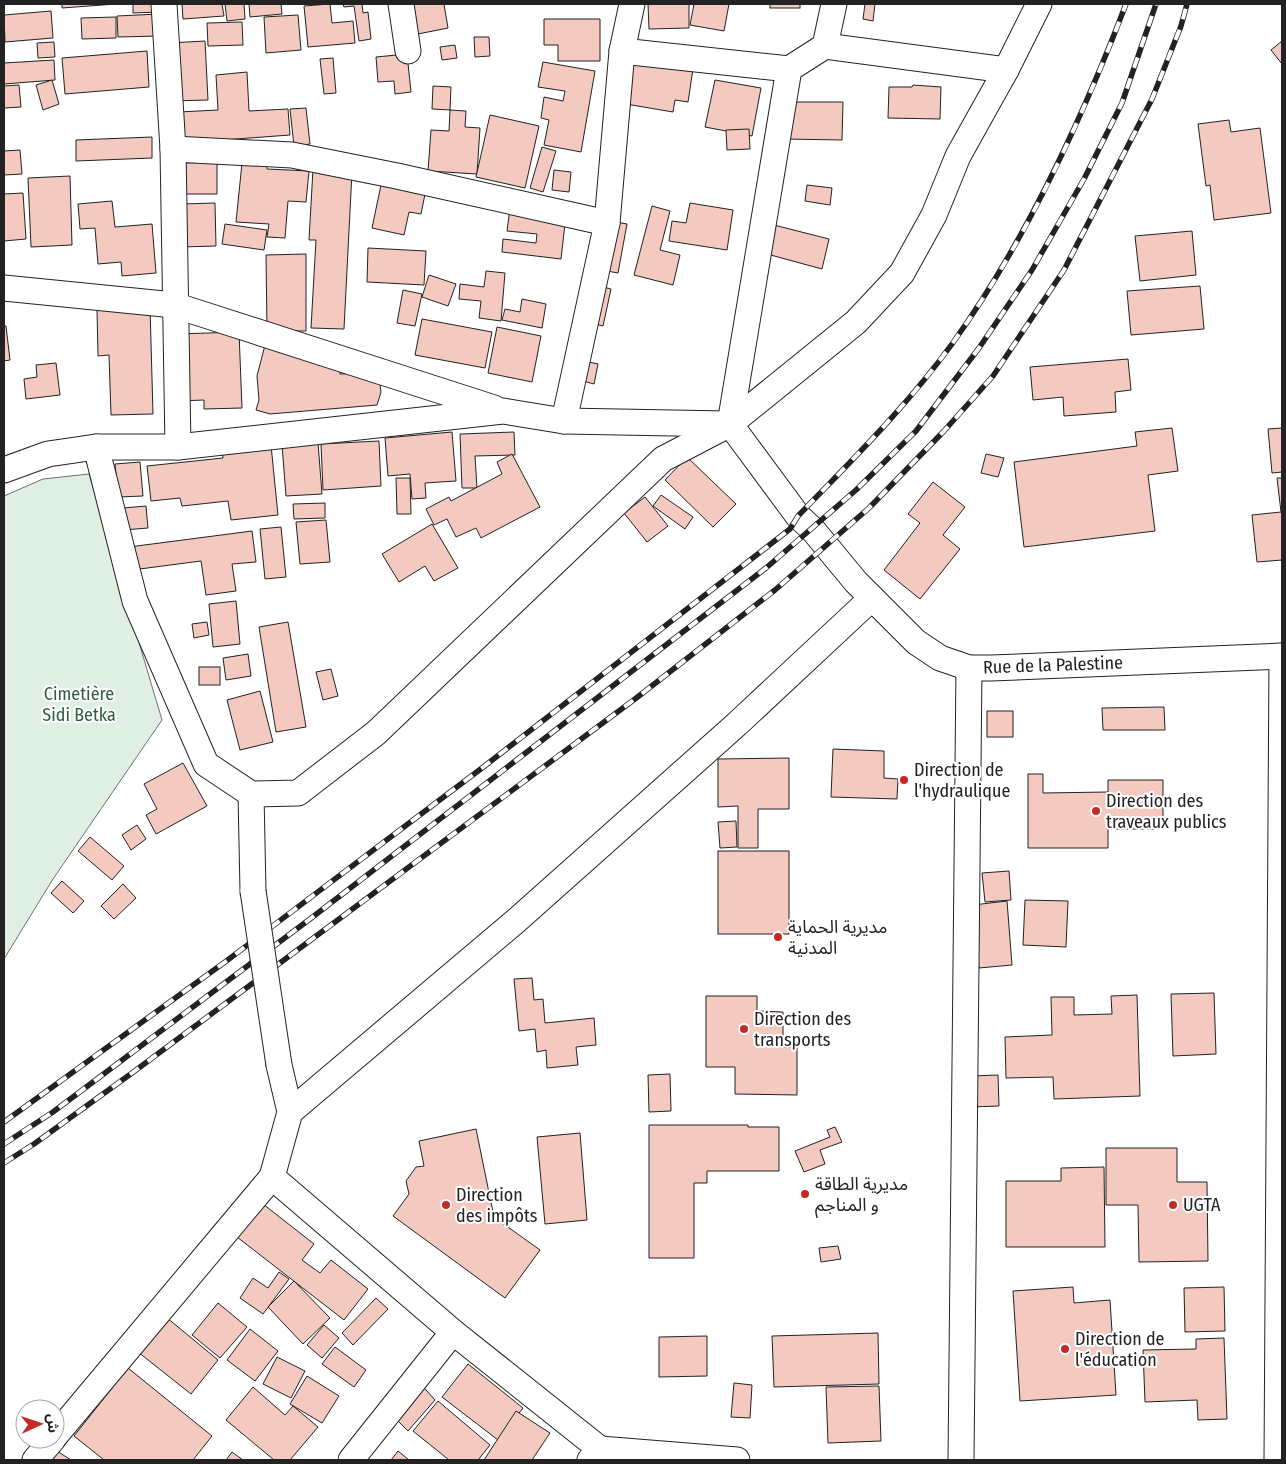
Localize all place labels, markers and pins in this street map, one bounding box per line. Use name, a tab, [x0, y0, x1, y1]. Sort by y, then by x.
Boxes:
place label: Direction de l'hydraulique	[914, 759, 1010, 802]
marker: Direction de l'hydraulique	[898, 774, 910, 786]
place label: Direction des traveaux publics	[1106, 790, 1227, 833]
marker: Direction des traveaux publics	[1090, 805, 1102, 817]
place label: مديرية الحماية المدنية	[788, 916, 888, 959]
marker: مديرية الحماية المدنية	[772, 931, 784, 943]
place label: Direction des transports	[754, 1008, 852, 1051]
marker: Direction des transports	[738, 1023, 750, 1035]
place label: مديرية الطاقة و المناجم	[815, 1173, 908, 1218]
place label: Direction des impôts	[456, 1184, 538, 1227]
marker: مديرية الطاقة و المناجم	[799, 1188, 811, 1200]
place label: UGTA	[1183, 1194, 1221, 1216]
marker: Direction des impôts	[440, 1199, 452, 1211]
marker: UGTA	[1167, 1199, 1179, 1211]
place label: Direction de l'éducation	[1075, 1328, 1165, 1371]
marker: Direction de l'éducation	[1059, 1343, 1071, 1355]

